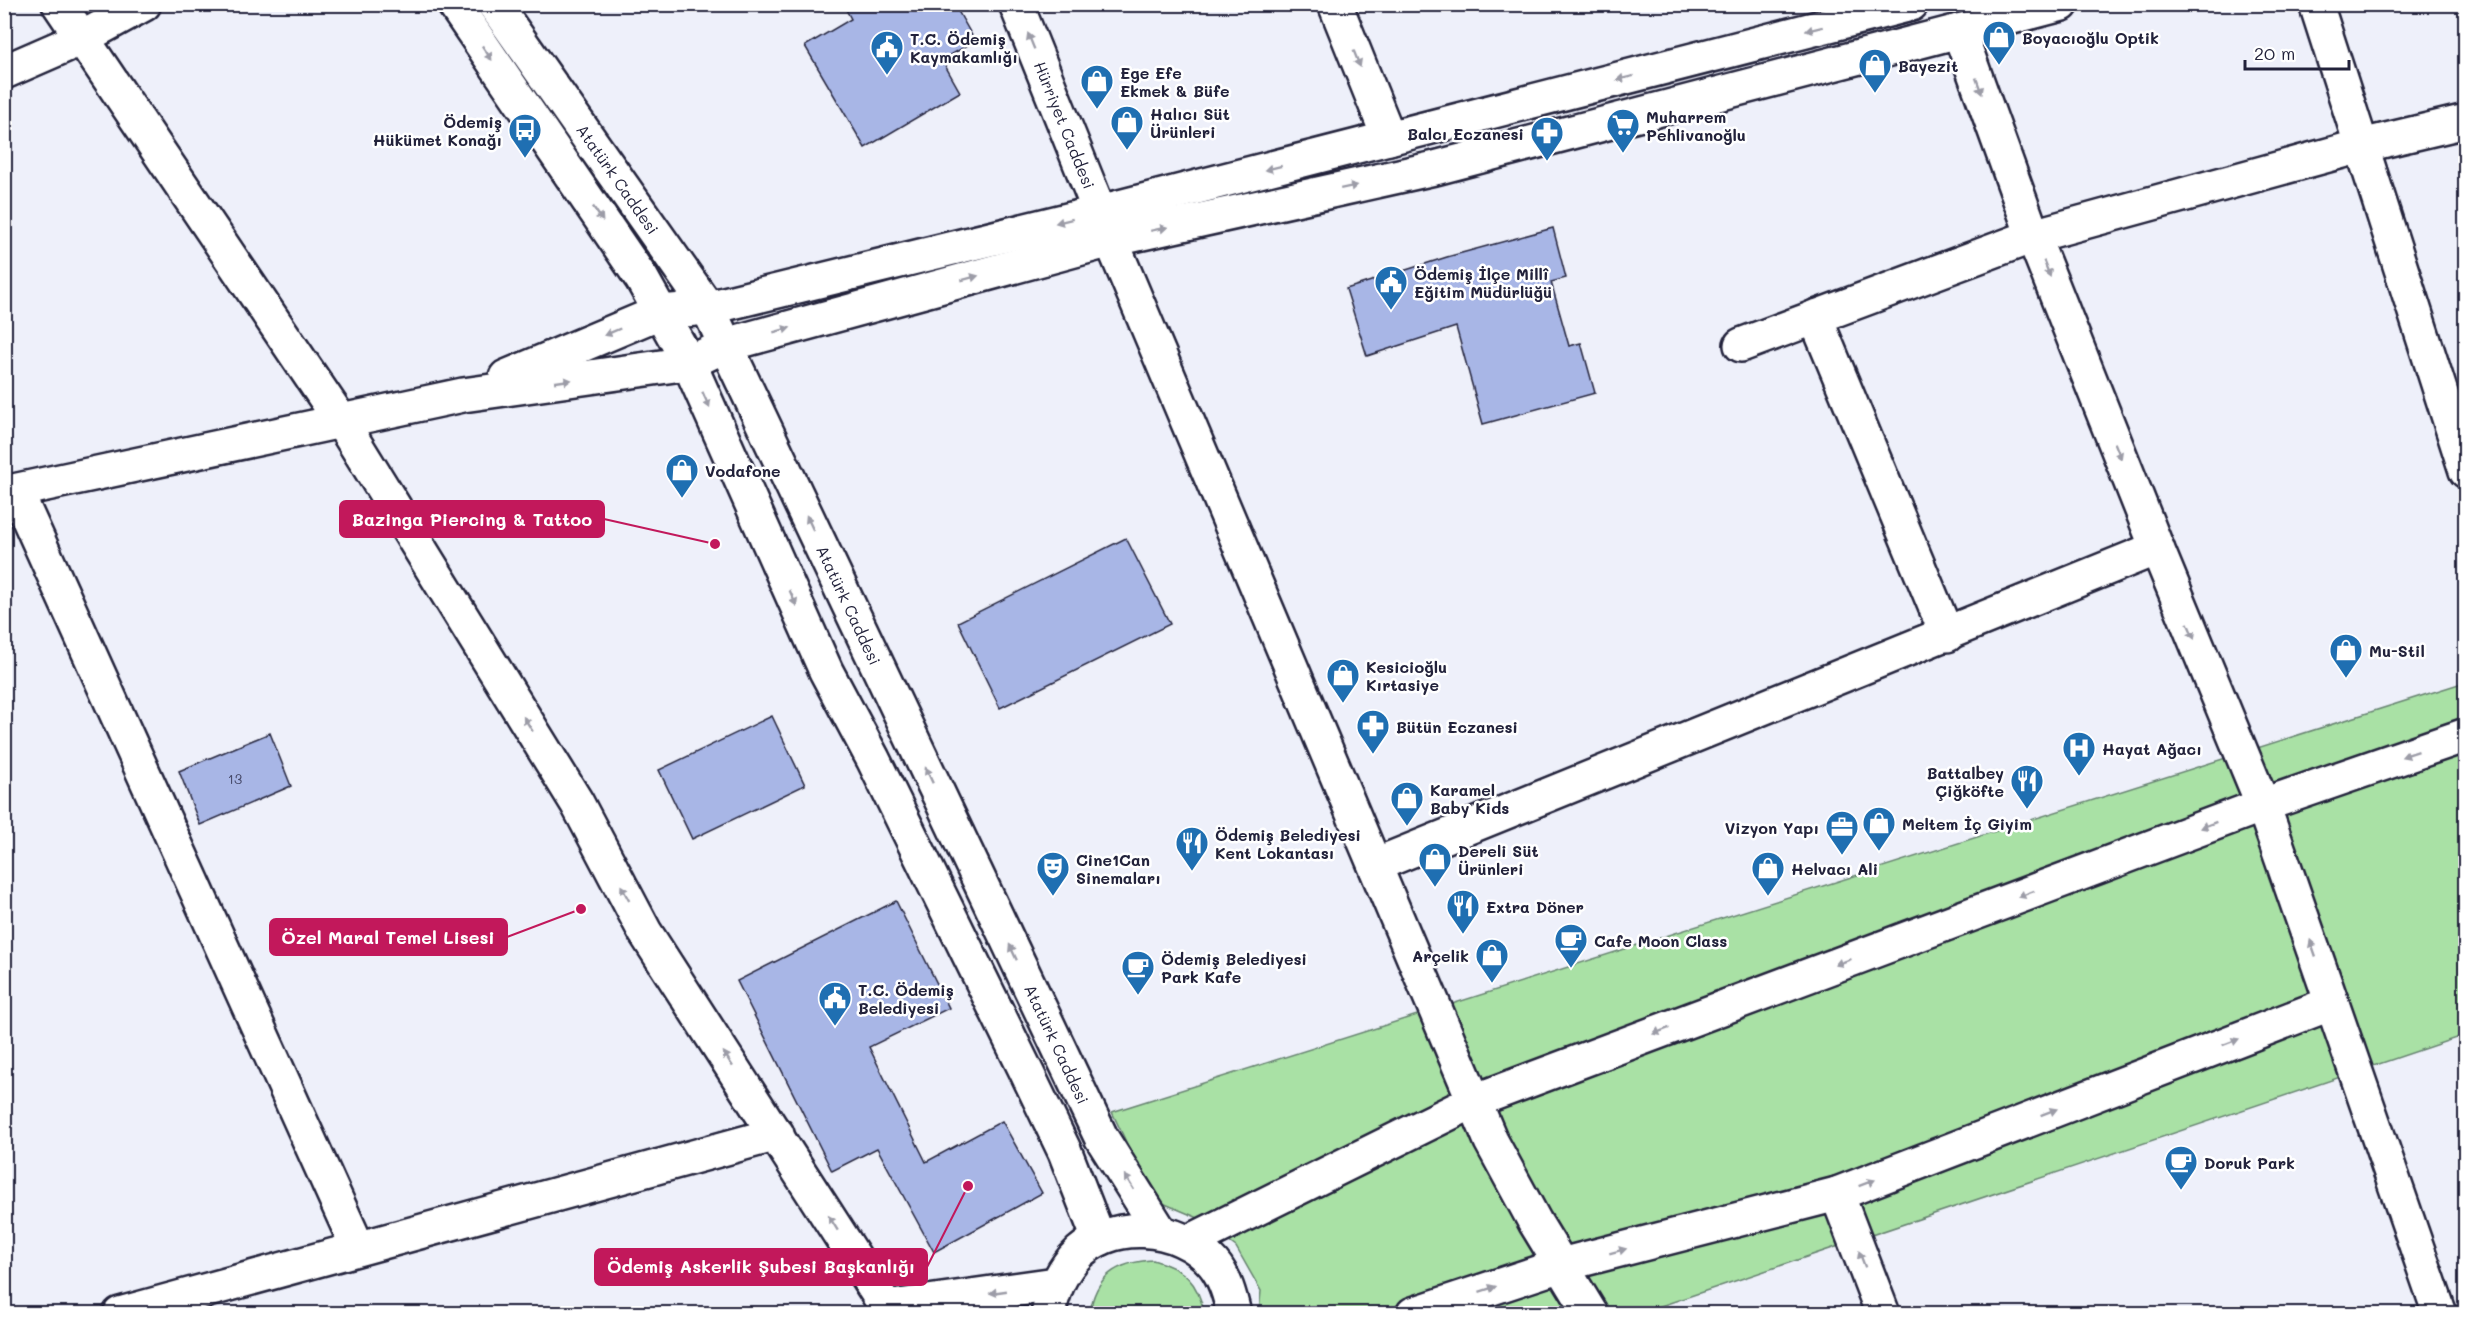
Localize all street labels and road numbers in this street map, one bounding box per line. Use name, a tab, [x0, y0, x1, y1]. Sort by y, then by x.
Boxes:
street label: Hürriyet Caddesi	[1030, 58, 1100, 192]
street label: Atatürk Caddesi	[572, 120, 664, 238]
street label: Atatürk Caddesi	[812, 542, 886, 668]
street label: Atatürk Caddesi	[1020, 981, 1094, 1107]

